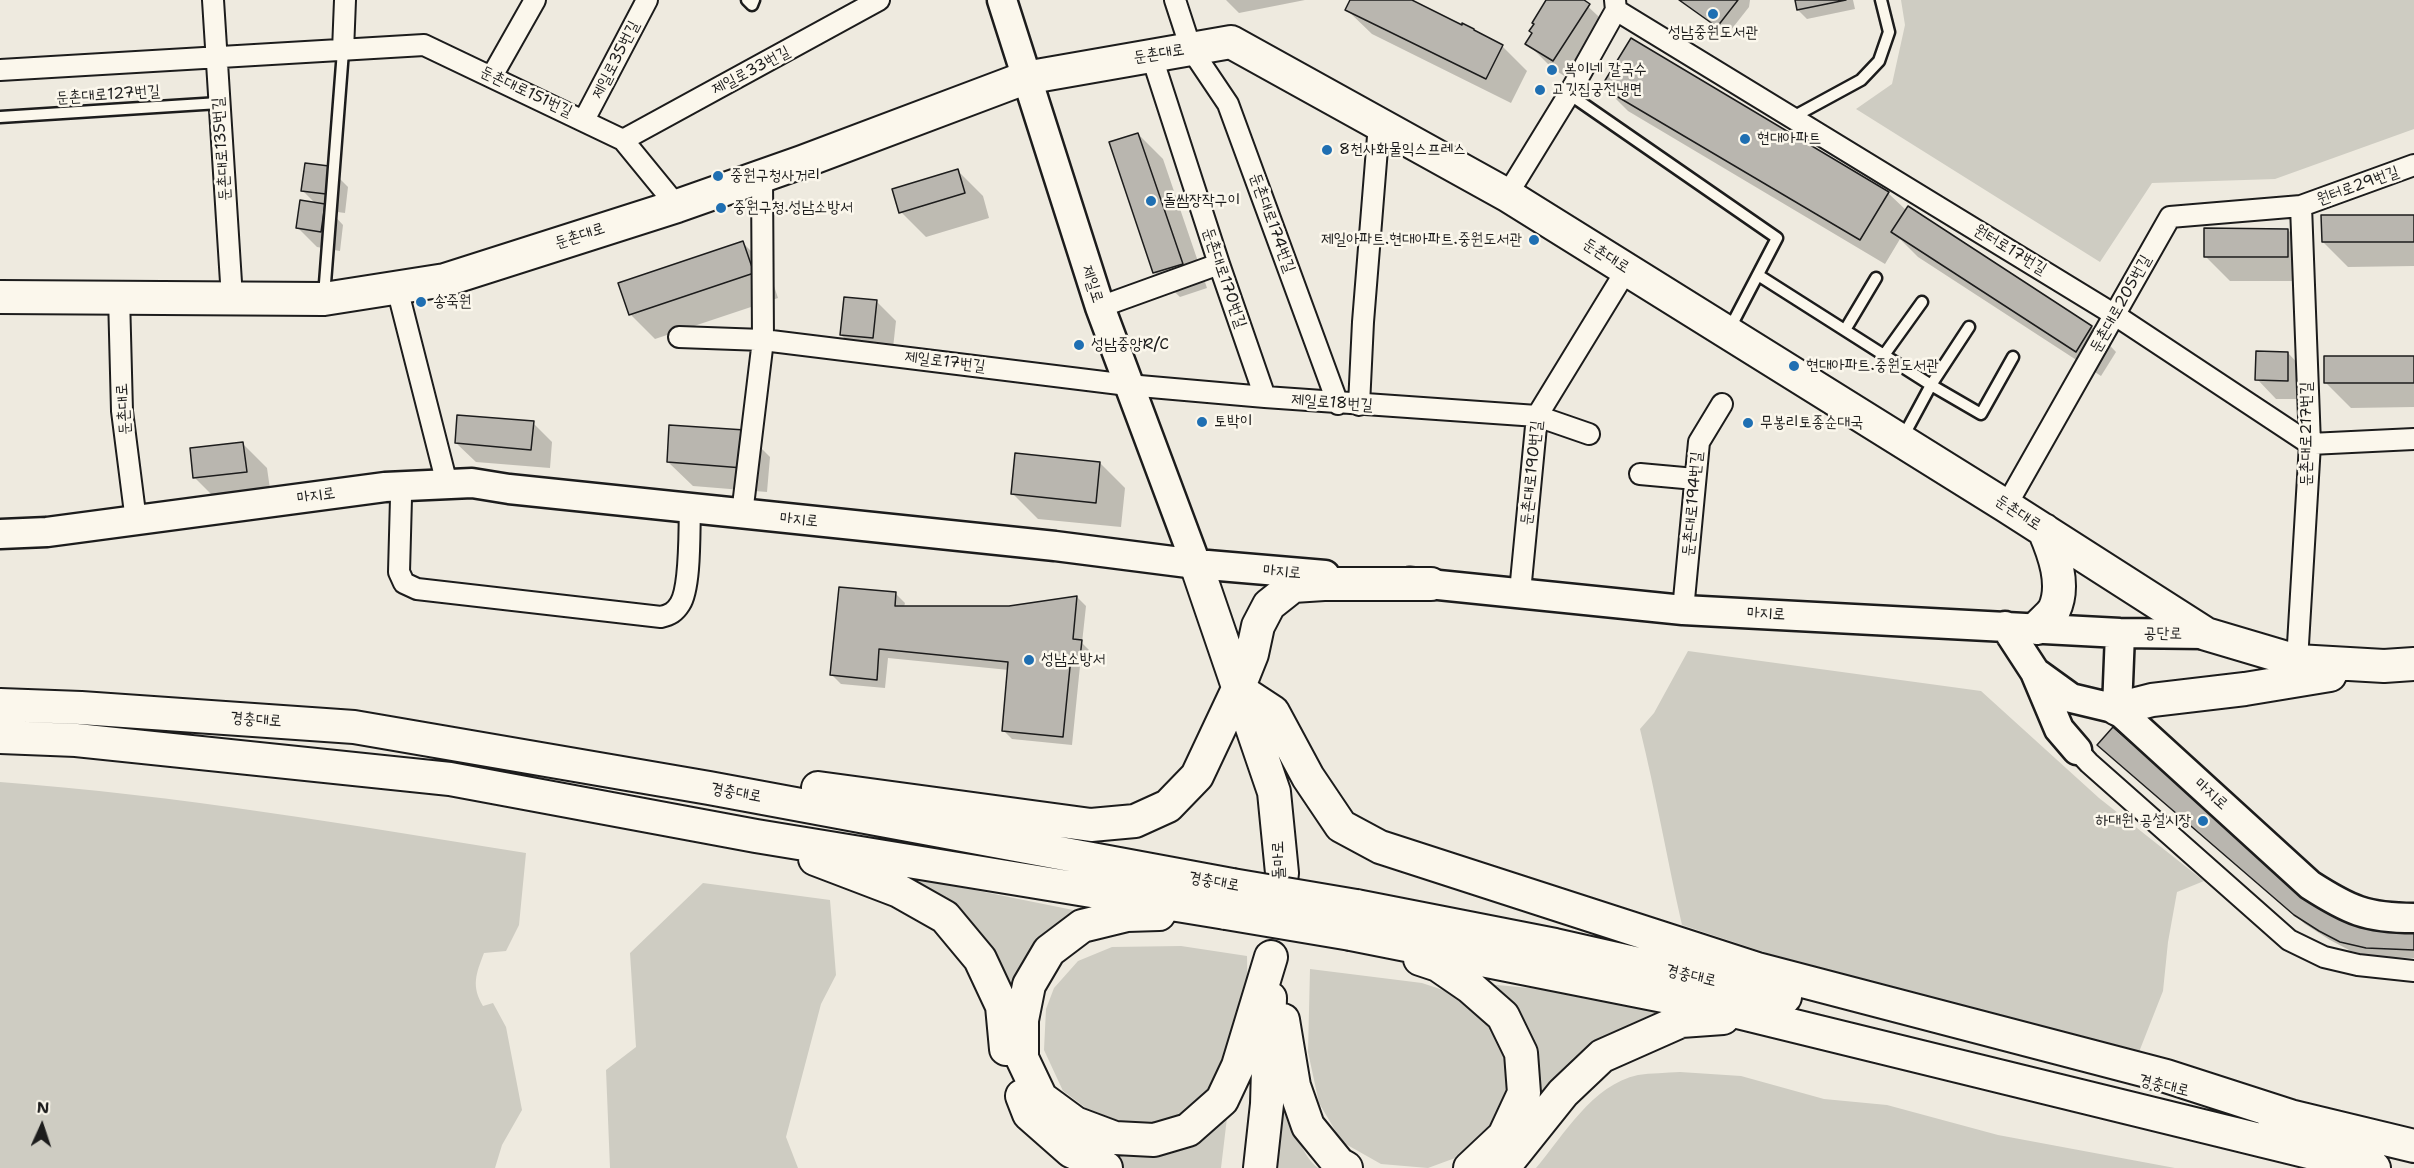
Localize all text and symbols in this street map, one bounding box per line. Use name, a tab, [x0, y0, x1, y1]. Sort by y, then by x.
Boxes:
marker: 성남중원도서관	[1706, 7, 1720, 21]
street label: 제일로35번길	[588, 18, 644, 102]
place label: 성남중원도서관	[1668, 23, 1758, 43]
street label: 둔촌대로	[1132, 40, 1186, 68]
street label: 제일로33번길	[709, 42, 793, 100]
place label: 복이네 칼국수	[1564, 60, 1647, 80]
street label: 둔촌대로151번길	[477, 62, 575, 122]
marker: 복이네 칼국수	[1545, 63, 1559, 77]
place label: 고깃집궁전냉면	[1552, 80, 1642, 100]
street label: 둔촌대로127번길	[55, 82, 161, 108]
marker: 고깃집궁전냉면	[1533, 83, 1547, 97]
street label: 둔촌대로135번길	[209, 97, 235, 201]
place label: 현대아파트	[1757, 129, 1821, 149]
marker: 현대아파트	[1738, 132, 1752, 146]
place label: 8천사화물익스프레스	[1339, 140, 1466, 160]
marker: 8천사화물익스프레스	[1320, 143, 1334, 157]
street label: 원터로29번길	[2314, 162, 2402, 210]
place label: 중원구청사거리	[730, 166, 820, 186]
marker: 중원구청사거리	[711, 169, 725, 183]
street label: 둔촌대로174번길	[1245, 170, 1299, 276]
place label: 돌쌈장작구이	[1163, 191, 1240, 211]
marker: 돌쌈장작구이	[1144, 194, 1158, 208]
place label: 중원구청.성남소방서	[733, 198, 853, 218]
marker: 중원구청.성남소방서	[714, 201, 728, 215]
street label: 둔촌대로	[553, 219, 607, 253]
street label: 원터로17번길	[1970, 221, 2050, 279]
street label: 둔촌대로170번길	[1198, 225, 1250, 331]
place label: 제일아파트.현대아파트.중원도서관	[1321, 230, 1522, 250]
marker: 제일아파트.현대아파트.중원도서관	[1527, 233, 1541, 247]
street label: 둔촌대로	[1579, 234, 1633, 278]
street label: 둔촌대로205번길	[2086, 252, 2156, 356]
street label: 제일로	[1077, 263, 1107, 305]
place label: 송죽원	[433, 292, 472, 312]
marker: 송죽원	[414, 295, 428, 309]
place label: 성남중앙R/C	[1091, 335, 1169, 355]
marker: 성남중앙R/C	[1072, 338, 1086, 352]
street label: 제일로17번길	[903, 348, 987, 376]
place label: 현대아파트.중원도서관	[1806, 356, 1939, 376]
marker: 현대아파트.중원도서관	[1787, 359, 1801, 373]
street label: 둔촌대로217번길	[2297, 382, 2317, 486]
street label: 둔촌대로	[113, 383, 135, 435]
street label: 제일로18번길	[1290, 391, 1374, 415]
place label: 토박이	[1214, 412, 1253, 432]
place label: 무봉리토종순대국	[1760, 413, 1863, 433]
marker: 토박이	[1195, 415, 1209, 429]
marker: 무봉리토종순대국	[1741, 416, 1755, 430]
street label: 둔촌대로190번길	[1517, 420, 1547, 526]
street label: 둔촌대로194번길	[1679, 451, 1707, 557]
street label: 마지로	[296, 484, 336, 508]
street label: 둔촌대로	[1991, 491, 2045, 535]
street label: 마지로	[779, 508, 819, 532]
street label: 마지로	[1262, 561, 1302, 583]
street label: 마지로	[1746, 603, 1786, 625]
street label: 공단로	[2144, 624, 2182, 644]
place label: 성남소방서	[1041, 650, 1105, 670]
marker: 성남소방서	[1022, 653, 1036, 667]
street label: 경충대로	[230, 709, 282, 731]
street label: 마지로	[2190, 774, 2232, 814]
street label: 경충대로	[709, 779, 763, 807]
place label: 하대원 공설시장	[2095, 811, 2191, 831]
marker: 하대원 공설시장	[2196, 814, 2210, 828]
street label: 돌마로	[1269, 840, 1289, 880]
street label: 경충대로	[1187, 868, 1241, 896]
street label: 경충대로	[1664, 961, 1718, 991]
street label: 경충대로	[2137, 1071, 2191, 1101]
north arrow	[12, 1096, 72, 1156]
text: N	[36, 1097, 50, 1118]

